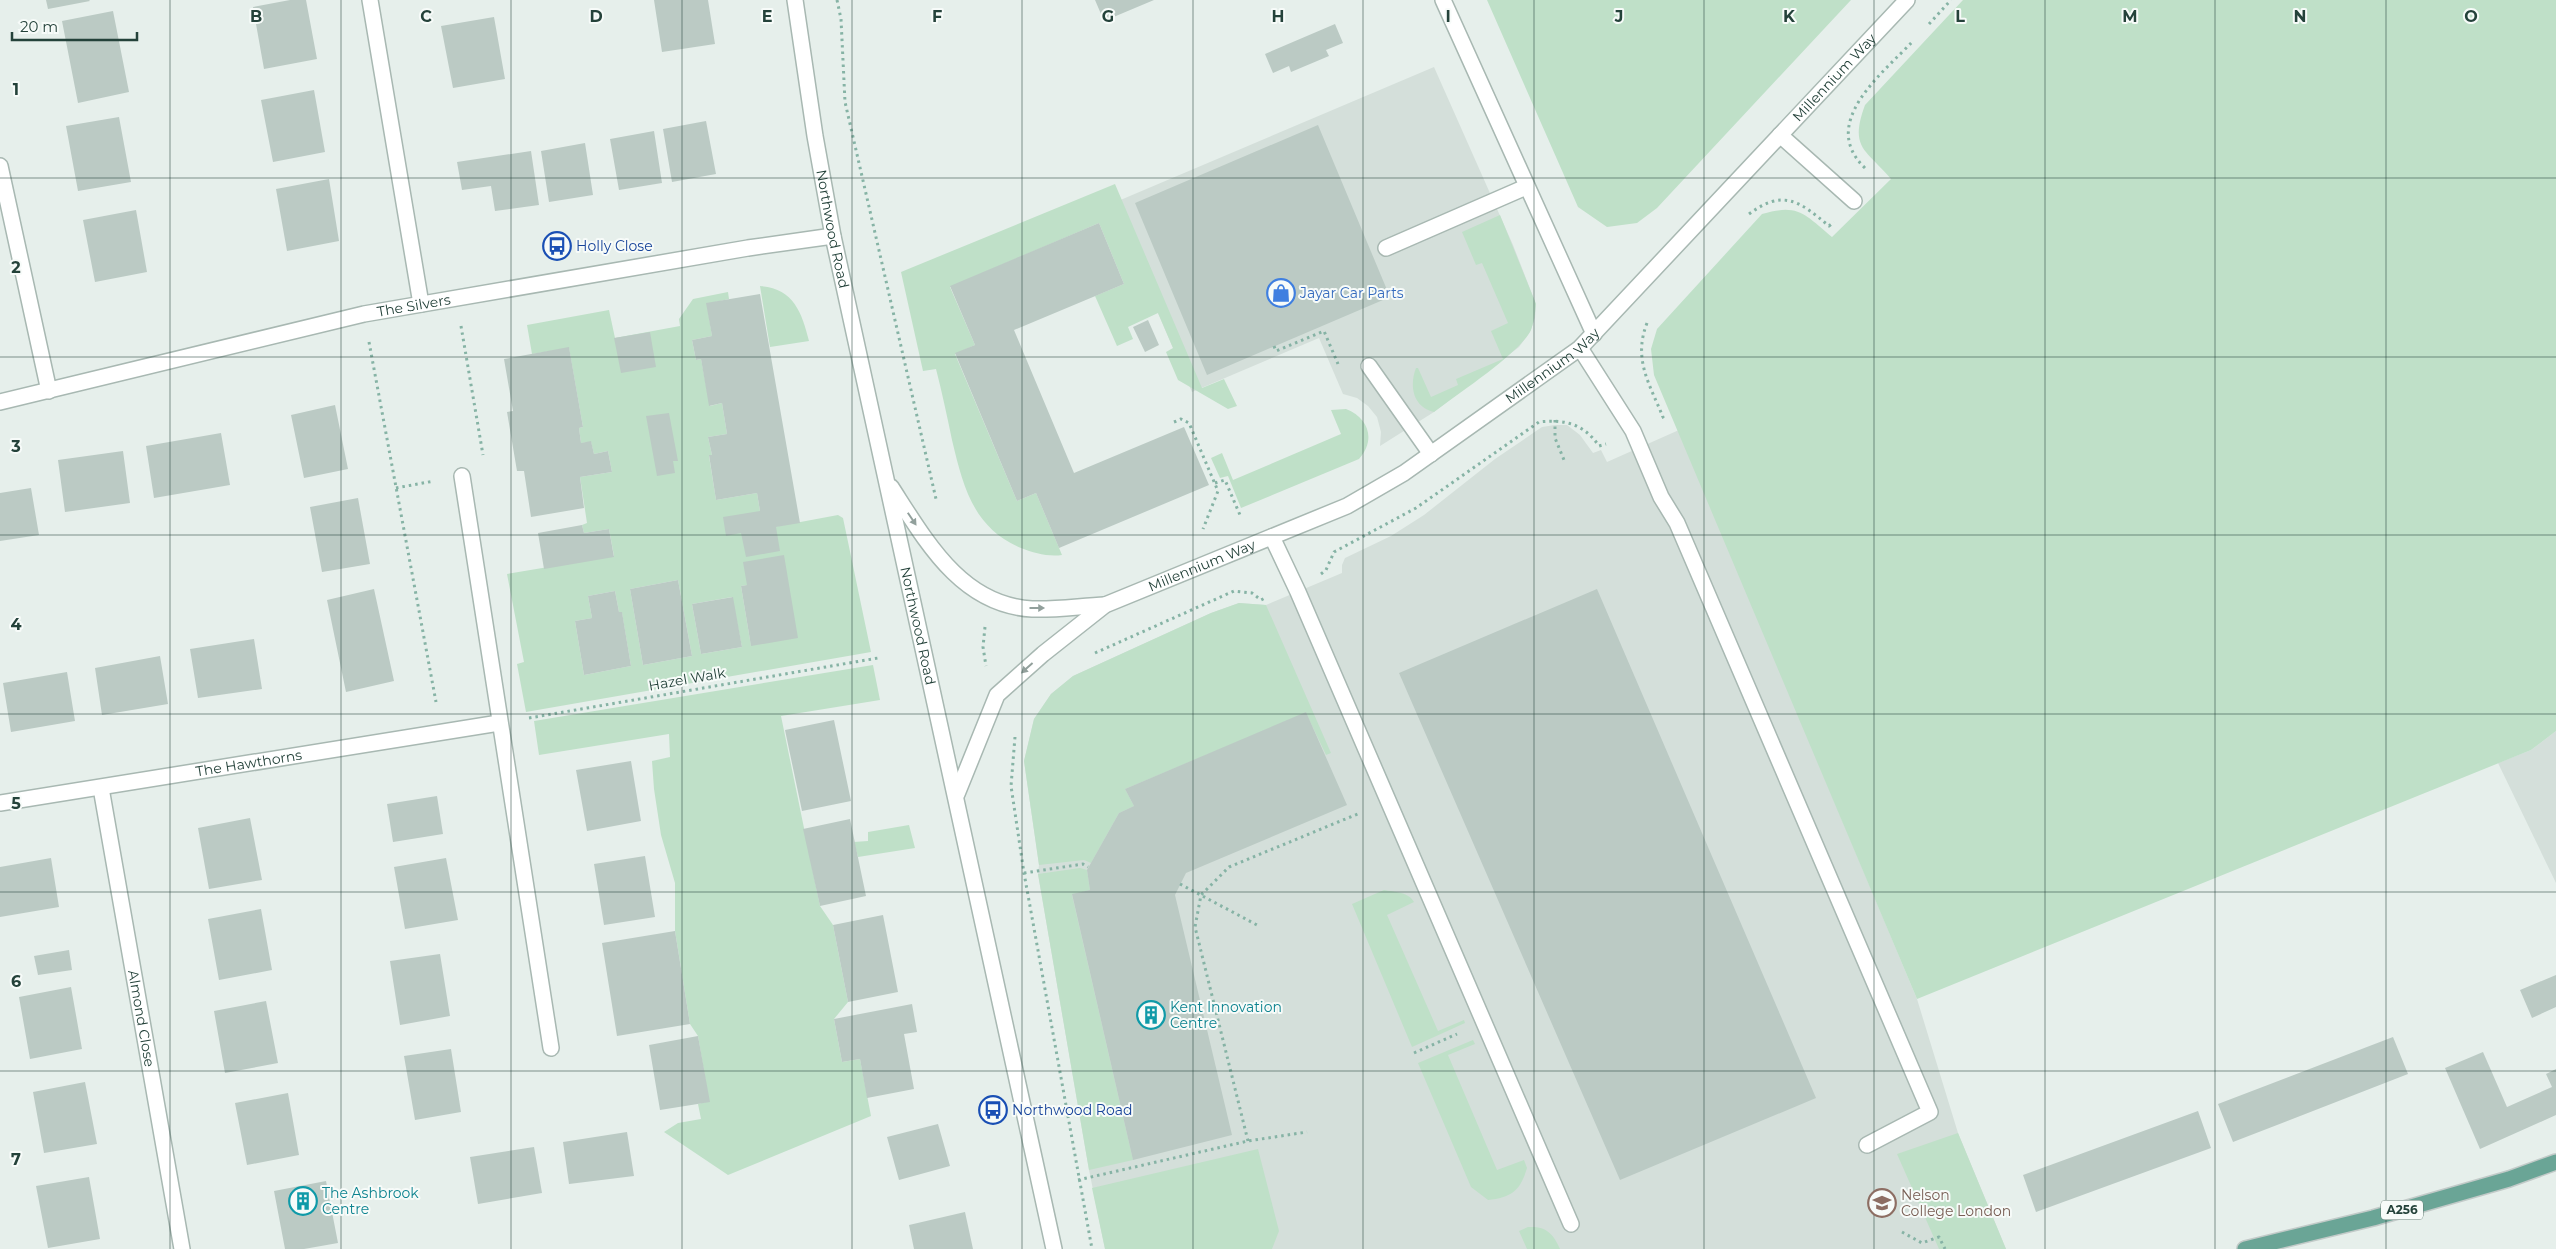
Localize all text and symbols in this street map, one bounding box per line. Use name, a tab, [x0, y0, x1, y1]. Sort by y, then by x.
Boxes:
text: B	[250, 7, 262, 26]
text: C	[420, 7, 432, 26]
text: D	[589, 7, 603, 26]
text: E	[762, 7, 772, 26]
text: F	[932, 7, 942, 26]
text: G	[1102, 7, 1114, 26]
text: H	[1272, 7, 1284, 26]
text: I	[1445, 7, 1451, 26]
text: J	[1614, 7, 1623, 26]
text: K	[1783, 7, 1796, 26]
text: L	[1955, 7, 1965, 26]
text: M	[2122, 7, 2138, 26]
text: N	[2294, 7, 2306, 26]
text: O	[2464, 7, 2478, 26]
scale bar	[12, 10, 138, 42]
text: 20 m	[20, 17, 58, 36]
street label: Millennium Way	[1789, 29, 1880, 125]
text: 1	[13, 80, 19, 99]
street label: Northwood Road	[812, 168, 853, 290]
bus stop icon: Holly Close	[542, 231, 572, 261]
place label: Holly Close	[576, 237, 653, 255]
text: 2	[11, 258, 21, 277]
shop icon: Jayar Car Parts	[1266, 278, 1296, 308]
place label: Jayar Car Parts	[1299, 284, 1404, 302]
street label: The Silvers	[376, 290, 452, 321]
street label: Millennium Way	[1502, 324, 1604, 407]
text: 3	[10, 437, 21, 456]
one-way arrow	[907, 512, 917, 526]
street label: Millennium Way	[1146, 535, 1258, 595]
street label: Northwood Road	[896, 565, 940, 687]
one-way arrow	[1030, 604, 1046, 612]
text: 4	[10, 615, 22, 634]
street label: Hazel Walk	[647, 663, 727, 695]
one-way arrow	[1020, 663, 1033, 674]
street label: The Hawthorns	[194, 746, 303, 780]
text: 5	[11, 794, 21, 813]
street label: Almond Close	[124, 969, 159, 1068]
text: 6	[11, 972, 21, 991]
place label: Kent Innovation Centre	[1170, 998, 1282, 1032]
building icon: Kent Innovation Centre	[1136, 1000, 1166, 1030]
bus stop icon: Northwood Road	[978, 1095, 1008, 1125]
place label: Northwood Road	[1012, 1101, 1132, 1119]
text: 7	[11, 1150, 21, 1169]
place label: The Ashbrook Centre	[322, 1184, 419, 1218]
building icon: The Ashbrook Centre	[288, 1186, 318, 1216]
place label: Nelson College London	[1901, 1186, 2011, 1220]
school or university icon: Nelson College London	[1867, 1188, 1897, 1218]
road number: A256	[2381, 1200, 2423, 1220]

